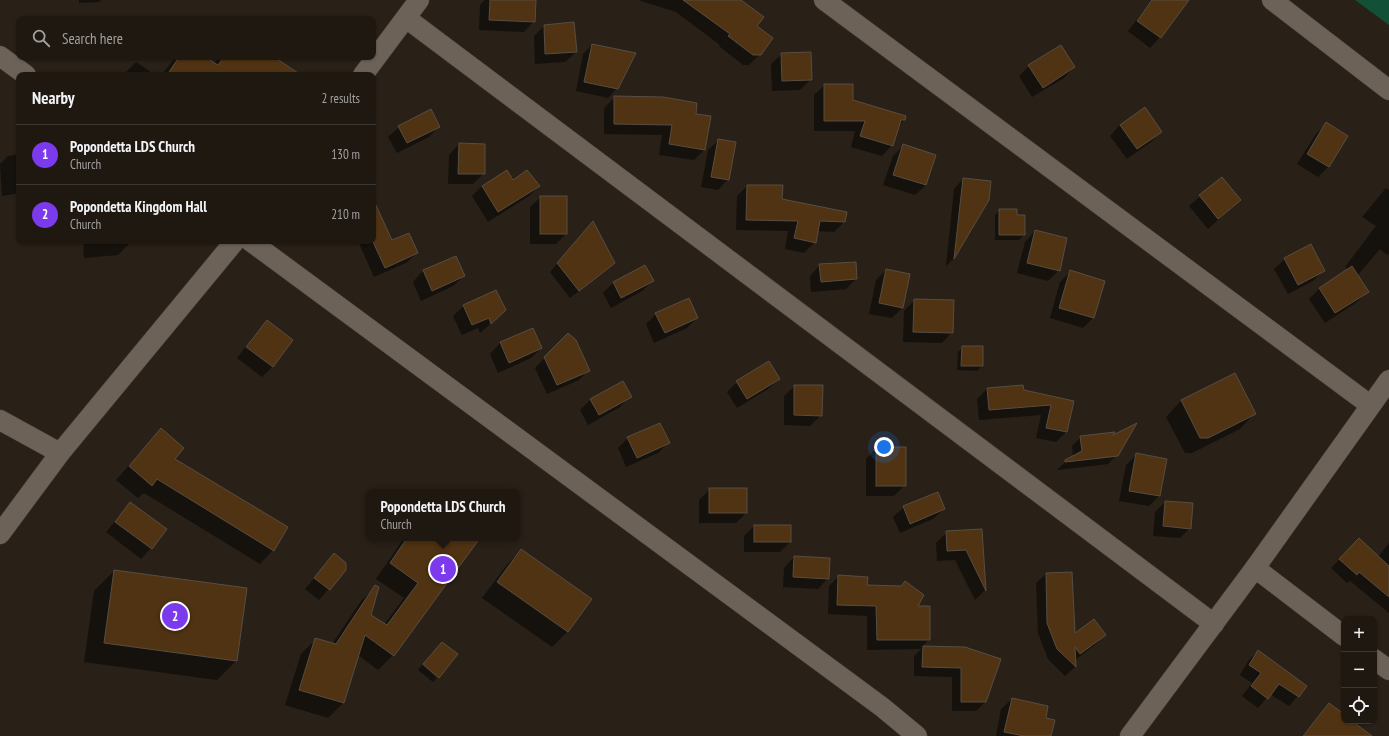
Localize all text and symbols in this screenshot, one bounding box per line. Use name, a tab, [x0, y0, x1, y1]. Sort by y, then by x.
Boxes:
search box	[16, 16, 376, 60]
icon: search	[30, 27, 52, 49]
text: Search here	[62, 29, 123, 48]
text: Nearby	[32, 87, 75, 109]
text: 2 results	[321, 90, 360, 107]
text: Popondetta LDS Church	[70, 137, 195, 156]
text: 1	[42, 146, 48, 163]
text: 130 m	[331, 146, 360, 163]
text: Church	[70, 156, 101, 173]
text: Popondetta Kingdom Hall	[70, 197, 207, 216]
text: 2	[42, 206, 48, 223]
text: 210 m	[331, 206, 360, 223]
text: Church	[70, 216, 101, 233]
your location	[874, 437, 894, 457]
popup	[366, 489, 520, 541]
text: Popondetta LDS Church	[380, 497, 506, 516]
text: Church	[380, 516, 412, 533]
pin: 1	[430, 554, 456, 584]
pin: 2	[162, 601, 188, 631]
map controls	[1341, 616, 1377, 724]
button: +	[1341, 616, 1377, 652]
button: −	[1341, 652, 1377, 688]
button: locate	[1341, 688, 1377, 724]

